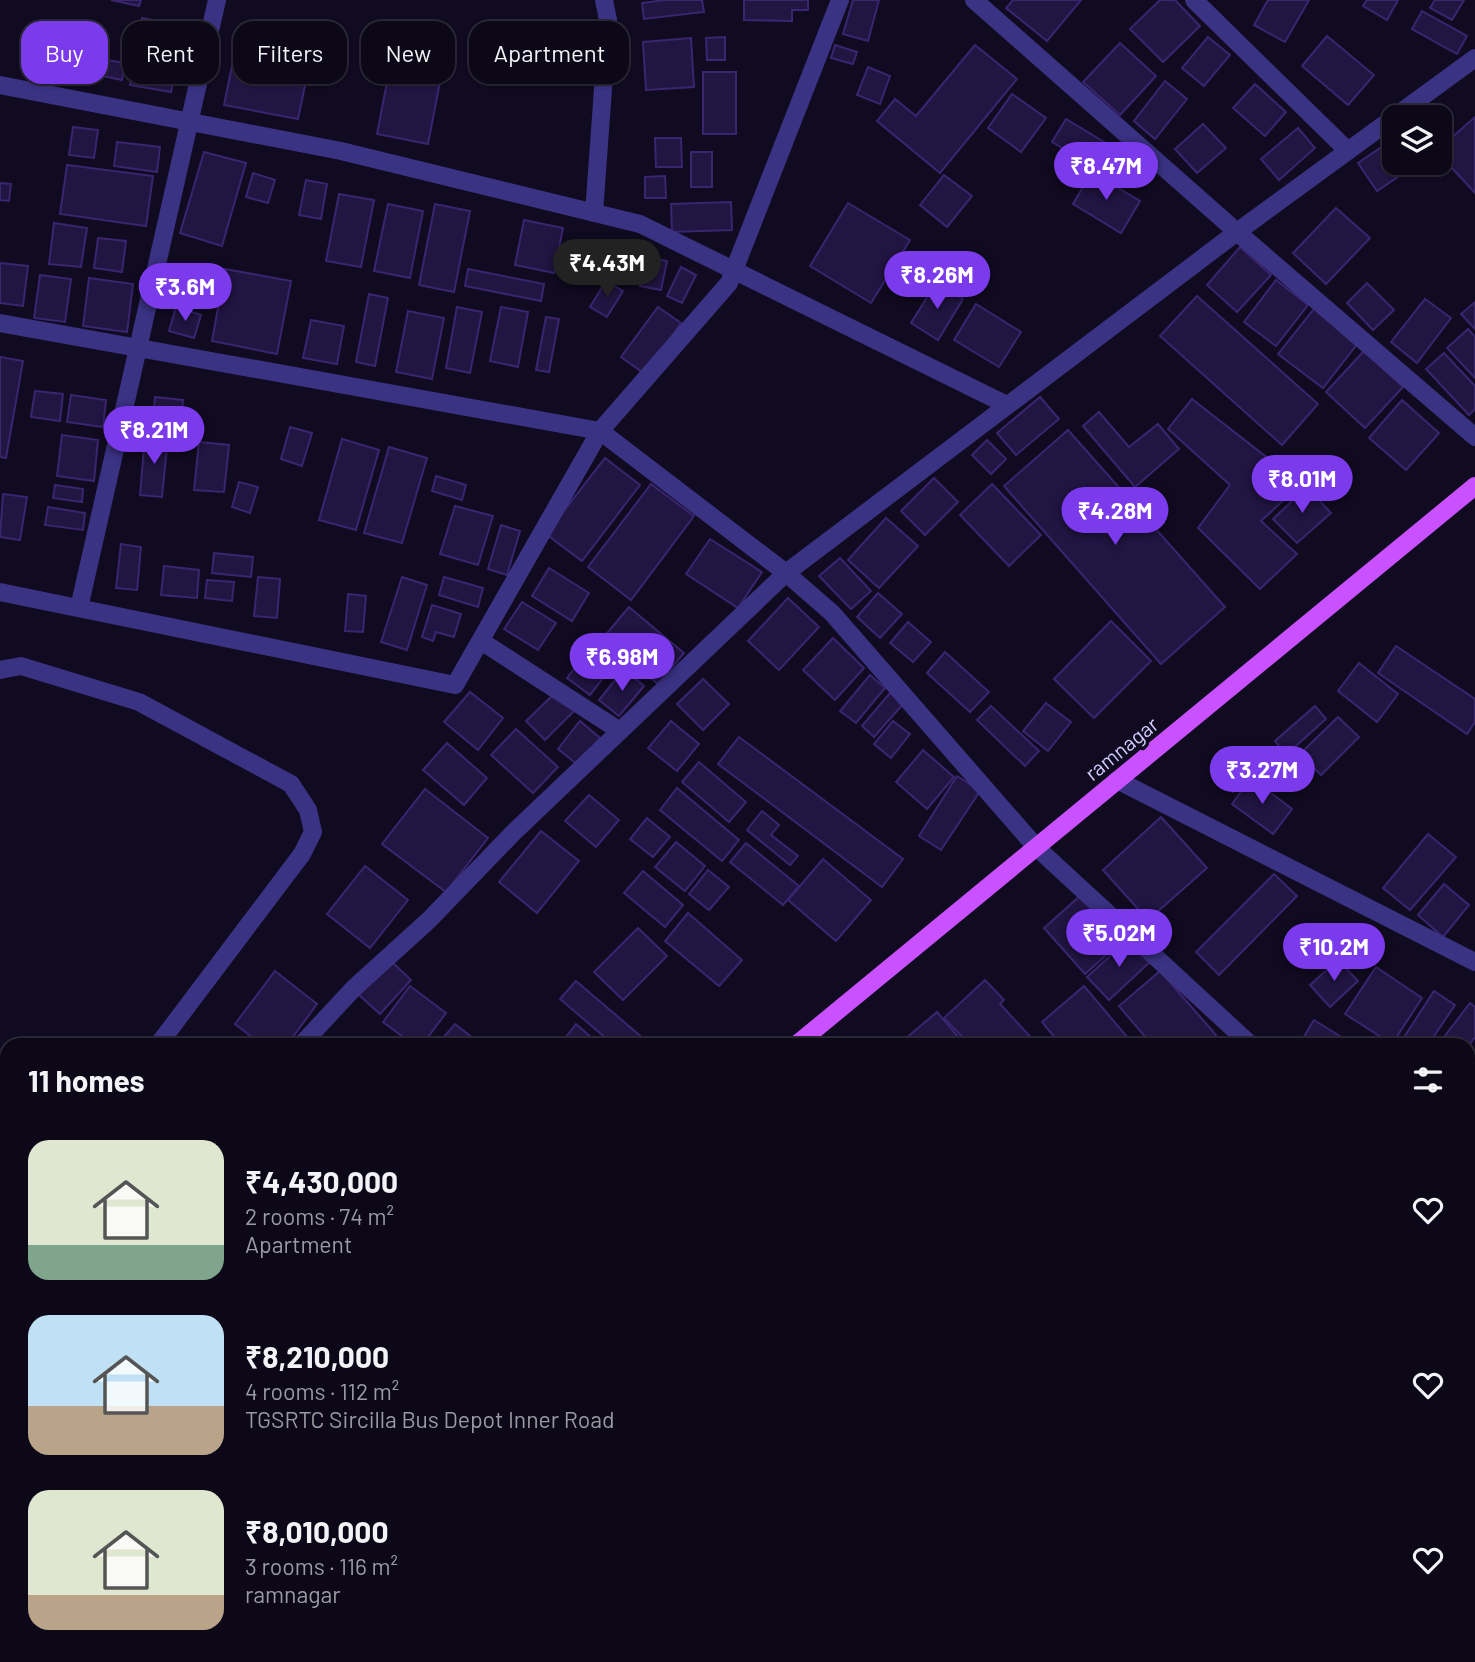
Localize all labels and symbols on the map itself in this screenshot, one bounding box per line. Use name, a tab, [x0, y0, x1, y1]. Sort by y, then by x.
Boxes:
pin: ₹8.47M	[1049, 142, 1163, 202]
pin: ₹4.43M	[550, 240, 664, 299]
pin: ₹8.26M	[880, 252, 994, 311]
pin: ₹3.6M	[136, 264, 234, 323]
pin: ₹8.21M	[97, 406, 211, 466]
pin: ₹8.01M	[1245, 456, 1359, 515]
pin: ₹4.28M	[1058, 488, 1172, 547]
pin: ₹6.98M	[565, 634, 679, 693]
street label: ramnagar	[1079, 711, 1163, 785]
pin: ₹3.27M	[1205, 746, 1319, 806]
pin: ₹5.02M	[1062, 909, 1176, 969]
pin: ₹10.2M	[1277, 923, 1391, 983]

